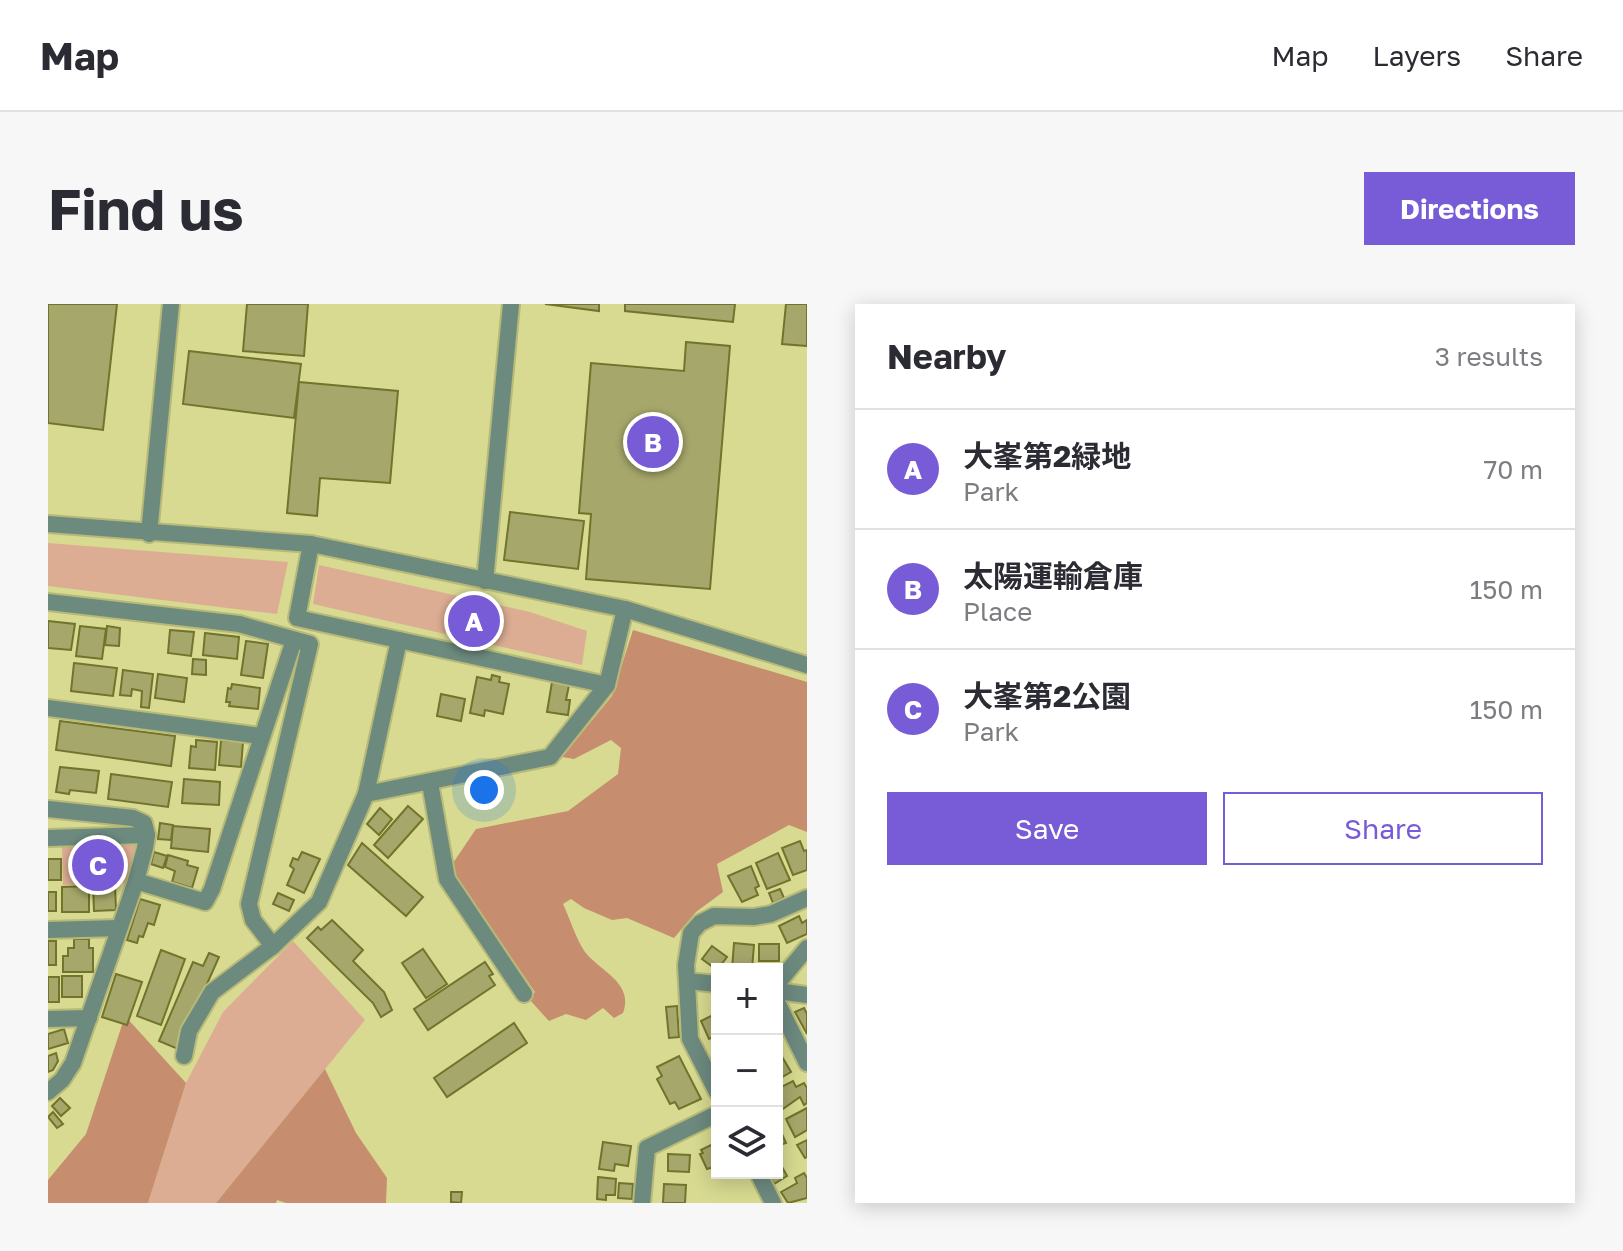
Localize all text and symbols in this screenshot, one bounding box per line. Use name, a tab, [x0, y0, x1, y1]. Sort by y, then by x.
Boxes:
text: Map	[40, 33, 119, 78]
text: Map	[1271, 39, 1329, 72]
text: Layers	[1373, 39, 1461, 72]
text: Share	[1505, 39, 1583, 72]
button: Directions	[1364, 172, 1575, 245]
text: Find us	[48, 175, 244, 242]
text: Nearby	[887, 336, 1007, 376]
text: 3 results	[1435, 341, 1543, 372]
pin: B	[627, 412, 679, 472]
text: 大峯第2緑地	[963, 438, 1131, 474]
text: A	[904, 454, 922, 485]
text: 70 m	[1484, 454, 1543, 485]
text: Park	[963, 476, 1019, 507]
text: 太陽運輸倉庫	[963, 558, 1143, 594]
text: B	[904, 574, 922, 605]
text: 150 m	[1470, 574, 1543, 605]
pin: A	[448, 591, 500, 651]
text: Place	[963, 596, 1032, 627]
text: 大峯第2公園	[963, 678, 1131, 714]
text: C	[904, 694, 922, 725]
text: 150 m	[1470, 694, 1543, 725]
text: Park	[963, 716, 1019, 747]
your location	[464, 770, 504, 810]
button: Save	[887, 792, 1207, 865]
button: Share	[1223, 792, 1543, 865]
pin: C	[72, 835, 124, 895]
map controls	[711, 963, 783, 1179]
button: +	[711, 963, 783, 1035]
button: −	[711, 1035, 783, 1107]
button: layers	[711, 1107, 783, 1179]

